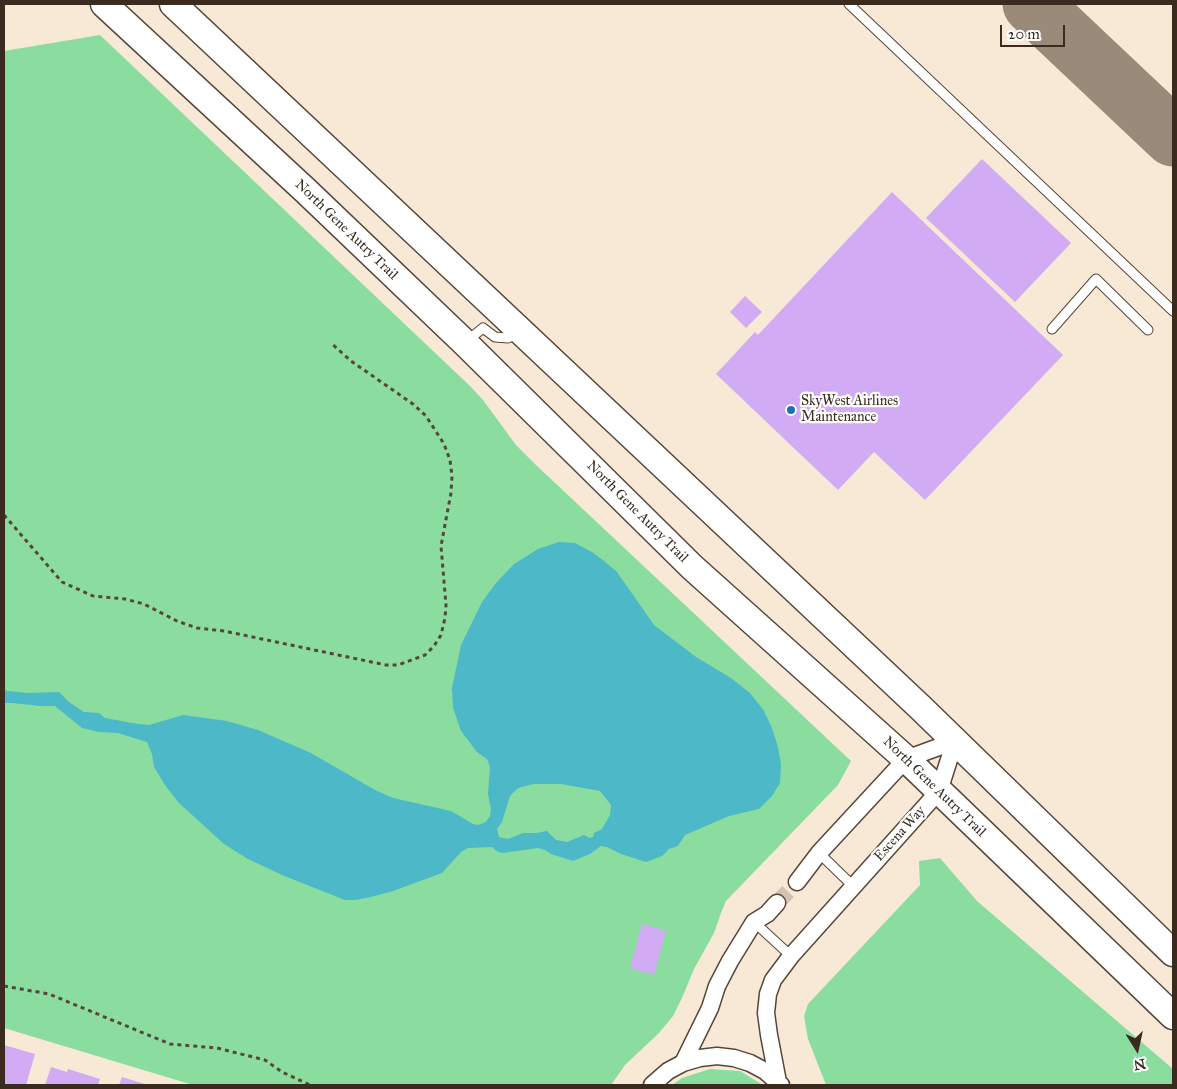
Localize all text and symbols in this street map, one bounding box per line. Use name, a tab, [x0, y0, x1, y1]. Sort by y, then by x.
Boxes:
scale bar	[1002, 15, 1067, 47]
text: 20 m	[1008, 25, 1040, 43]
street label: North Gene Autry Trail	[291, 176, 401, 284]
place label: SkyWest Airlines Maintenance	[801, 394, 898, 427]
marker: SkyWest Airlines Maintenance	[785, 404, 797, 416]
street label: North Gene Autry Trail	[583, 458, 691, 566]
street label: North Gene Autry Trail	[879, 733, 989, 841]
street label: Escena Way	[871, 803, 929, 865]
north arrow	[1112, 1024, 1162, 1074]
text: N	[1132, 1055, 1147, 1074]

